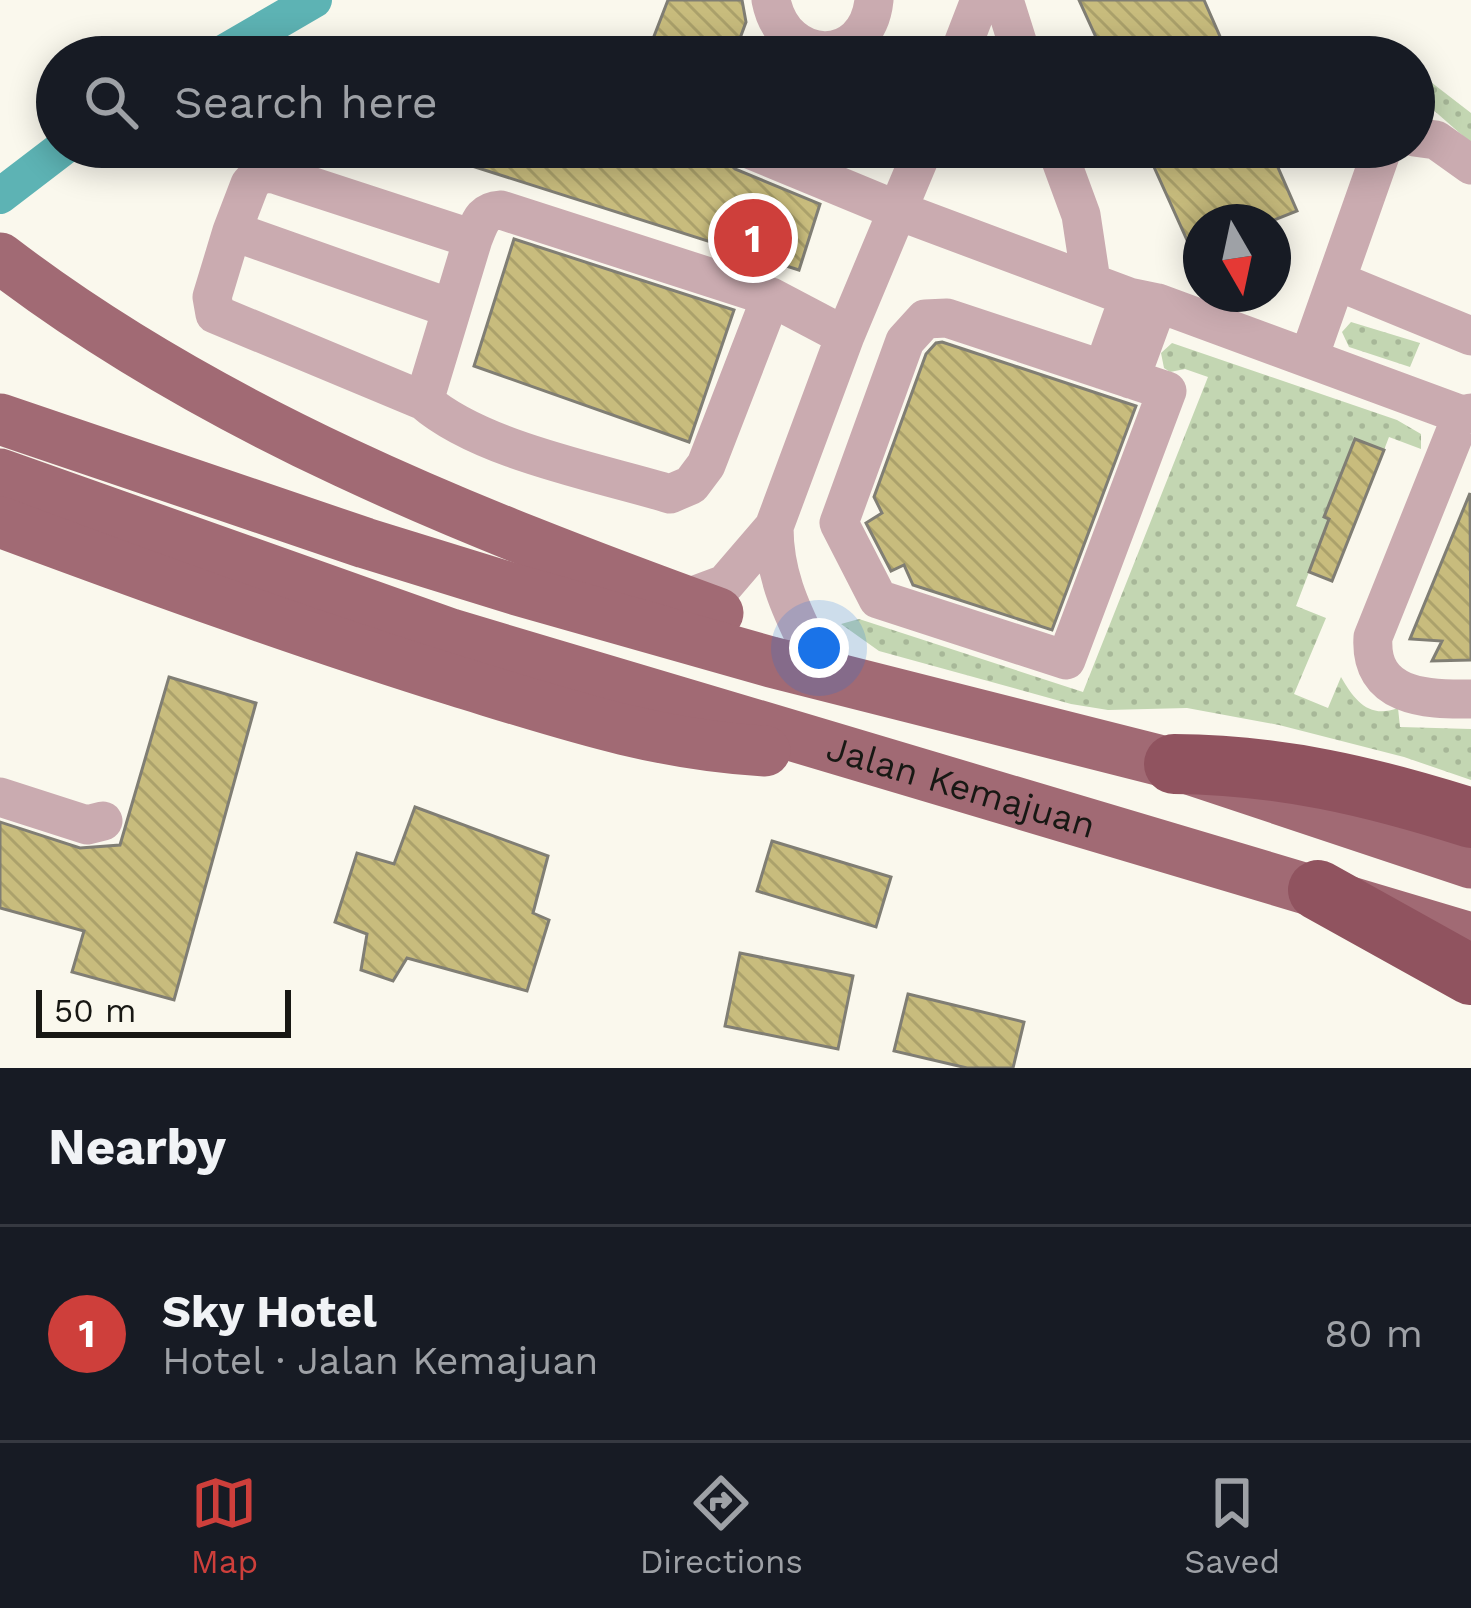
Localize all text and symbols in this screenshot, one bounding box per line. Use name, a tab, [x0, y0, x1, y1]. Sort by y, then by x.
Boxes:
search box	[36, 36, 1435, 168]
icon: search	[78, 69, 144, 135]
text: Search here	[174, 76, 438, 129]
pin: 1	[714, 193, 792, 283]
north arrow	[1183, 204, 1291, 312]
your location	[789, 618, 849, 678]
street label: Jalan Kemajuan	[822, 727, 1100, 847]
scale bar	[36, 984, 291, 1037]
text: 50 m	[54, 991, 136, 1030]
text: Nearby	[48, 1117, 226, 1176]
text: Sky Hotel	[162, 1285, 377, 1338]
text: 1	[79, 1311, 95, 1356]
text: 80 m	[1324, 1311, 1423, 1356]
text: Hotel · Jalan Kemajuan	[162, 1338, 599, 1383]
tab: Map	[191, 1470, 258, 1581]
tab: Directions	[640, 1470, 803, 1581]
tab: Saved	[1184, 1470, 1280, 1581]

